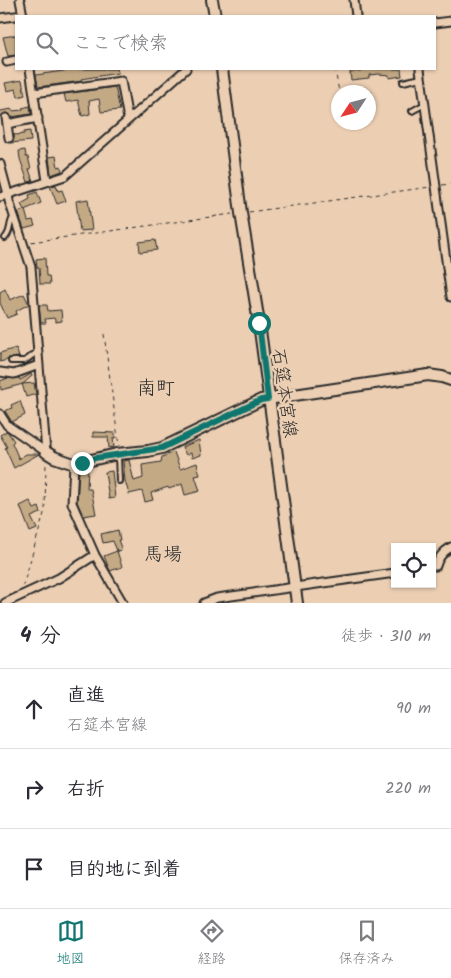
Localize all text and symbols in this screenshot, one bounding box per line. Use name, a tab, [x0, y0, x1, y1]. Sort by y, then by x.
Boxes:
search box	[15, 15, 436, 70]
icon: search	[33, 29, 61, 57]
text: ここで検索	[73, 29, 168, 59]
north arrow	[331, 85, 376, 130]
route start	[248, 312, 271, 335]
street label: 石筵本宮線	[263, 347, 304, 440]
district label: 南町	[137, 374, 175, 404]
route end	[71, 452, 94, 475]
district label: 馬場	[144, 540, 182, 570]
map controls	[391, 543, 436, 588]
button: locate	[391, 543, 436, 588]
text: 4 分	[20, 620, 61, 653]
text: 徒歩 · 310 m	[341, 624, 431, 649]
text: 直進	[67, 681, 105, 711]
icon: ahead	[20, 695, 48, 723]
text: 90 m	[396, 696, 431, 721]
text: 石筵本宮線	[67, 713, 147, 738]
icon: right	[20, 775, 48, 803]
text: 右折	[67, 775, 105, 805]
text: 220 m	[385, 776, 431, 801]
icon: arrive	[20, 855, 48, 883]
text: 目的地に到着	[67, 855, 181, 885]
tab: 地図	[57, 917, 85, 970]
tab: 経路	[198, 917, 226, 970]
tab: 保存済み	[339, 917, 395, 970]

